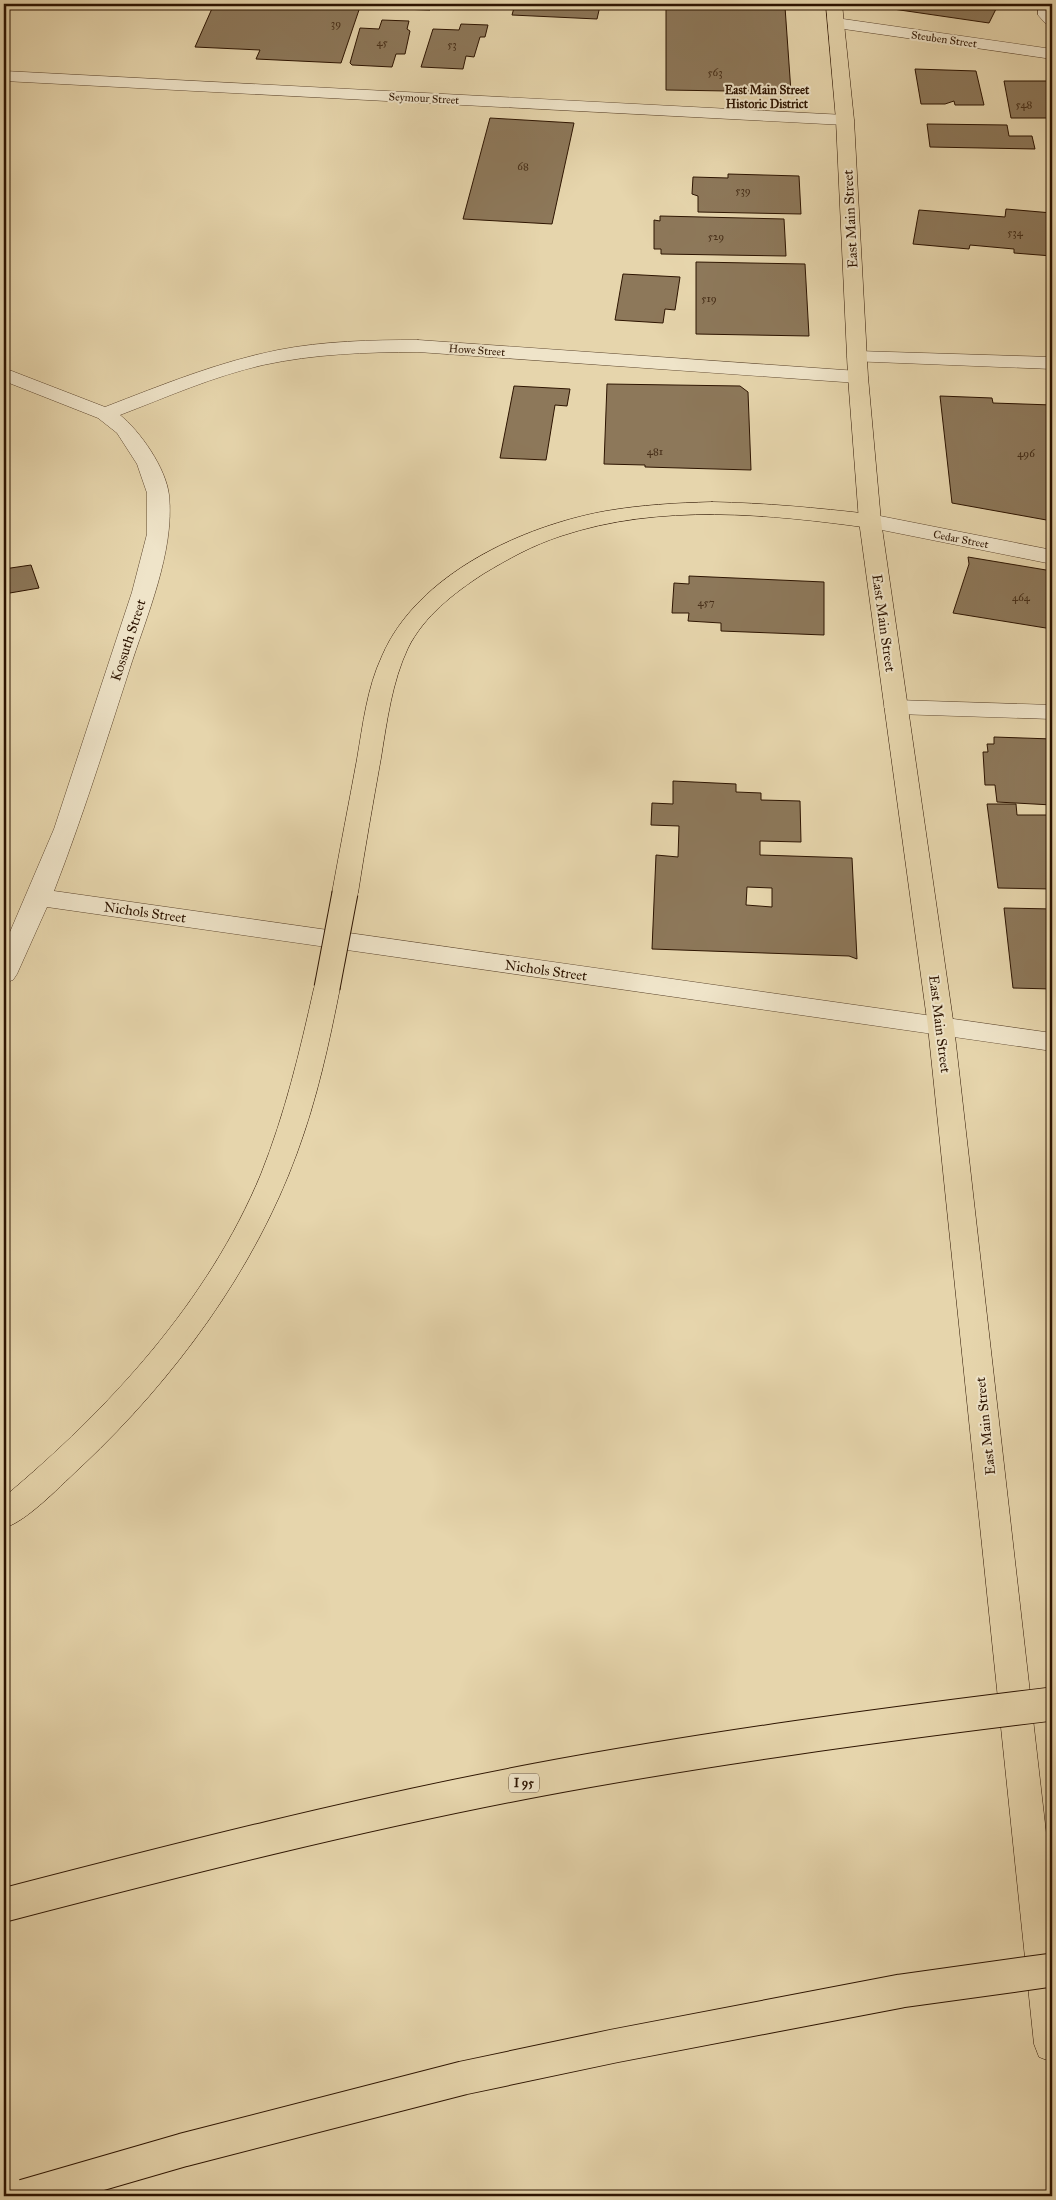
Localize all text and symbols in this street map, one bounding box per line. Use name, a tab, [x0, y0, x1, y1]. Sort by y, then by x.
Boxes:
house number: 39	[331, 17, 341, 30]
street label: Steuben Street	[910, 28, 978, 51]
house number: 45	[376, 36, 388, 49]
house number: 53	[447, 38, 457, 51]
house number: 563	[707, 66, 723, 79]
district label: East Main Street Historic District	[725, 83, 810, 111]
street label: Seymour Street	[388, 90, 460, 107]
house number: 548	[1016, 98, 1033, 111]
house number: 68	[517, 160, 529, 173]
street label: East Main Street	[839, 169, 862, 269]
house number: 539	[735, 184, 751, 197]
house number: 534	[1007, 226, 1024, 239]
house number: 529	[708, 230, 724, 243]
house number: 519	[701, 292, 717, 305]
street label: Howe Street	[448, 342, 506, 359]
house number: 481	[647, 445, 663, 458]
house number: 496	[1017, 447, 1035, 460]
street label: Cedar Street	[932, 528, 990, 551]
street label: East Main Street	[868, 573, 899, 673]
house number: 464	[1012, 591, 1031, 604]
house number: 457	[697, 596, 715, 609]
street label: Kossuth Street	[107, 597, 150, 683]
street label: Nichols Street	[103, 898, 187, 927]
street label: Nichols Street	[504, 956, 588, 985]
street label: East Main Street	[925, 974, 954, 1074]
street label: East Main Street	[972, 1376, 999, 1476]
road number: I 95	[509, 1774, 539, 1792]

